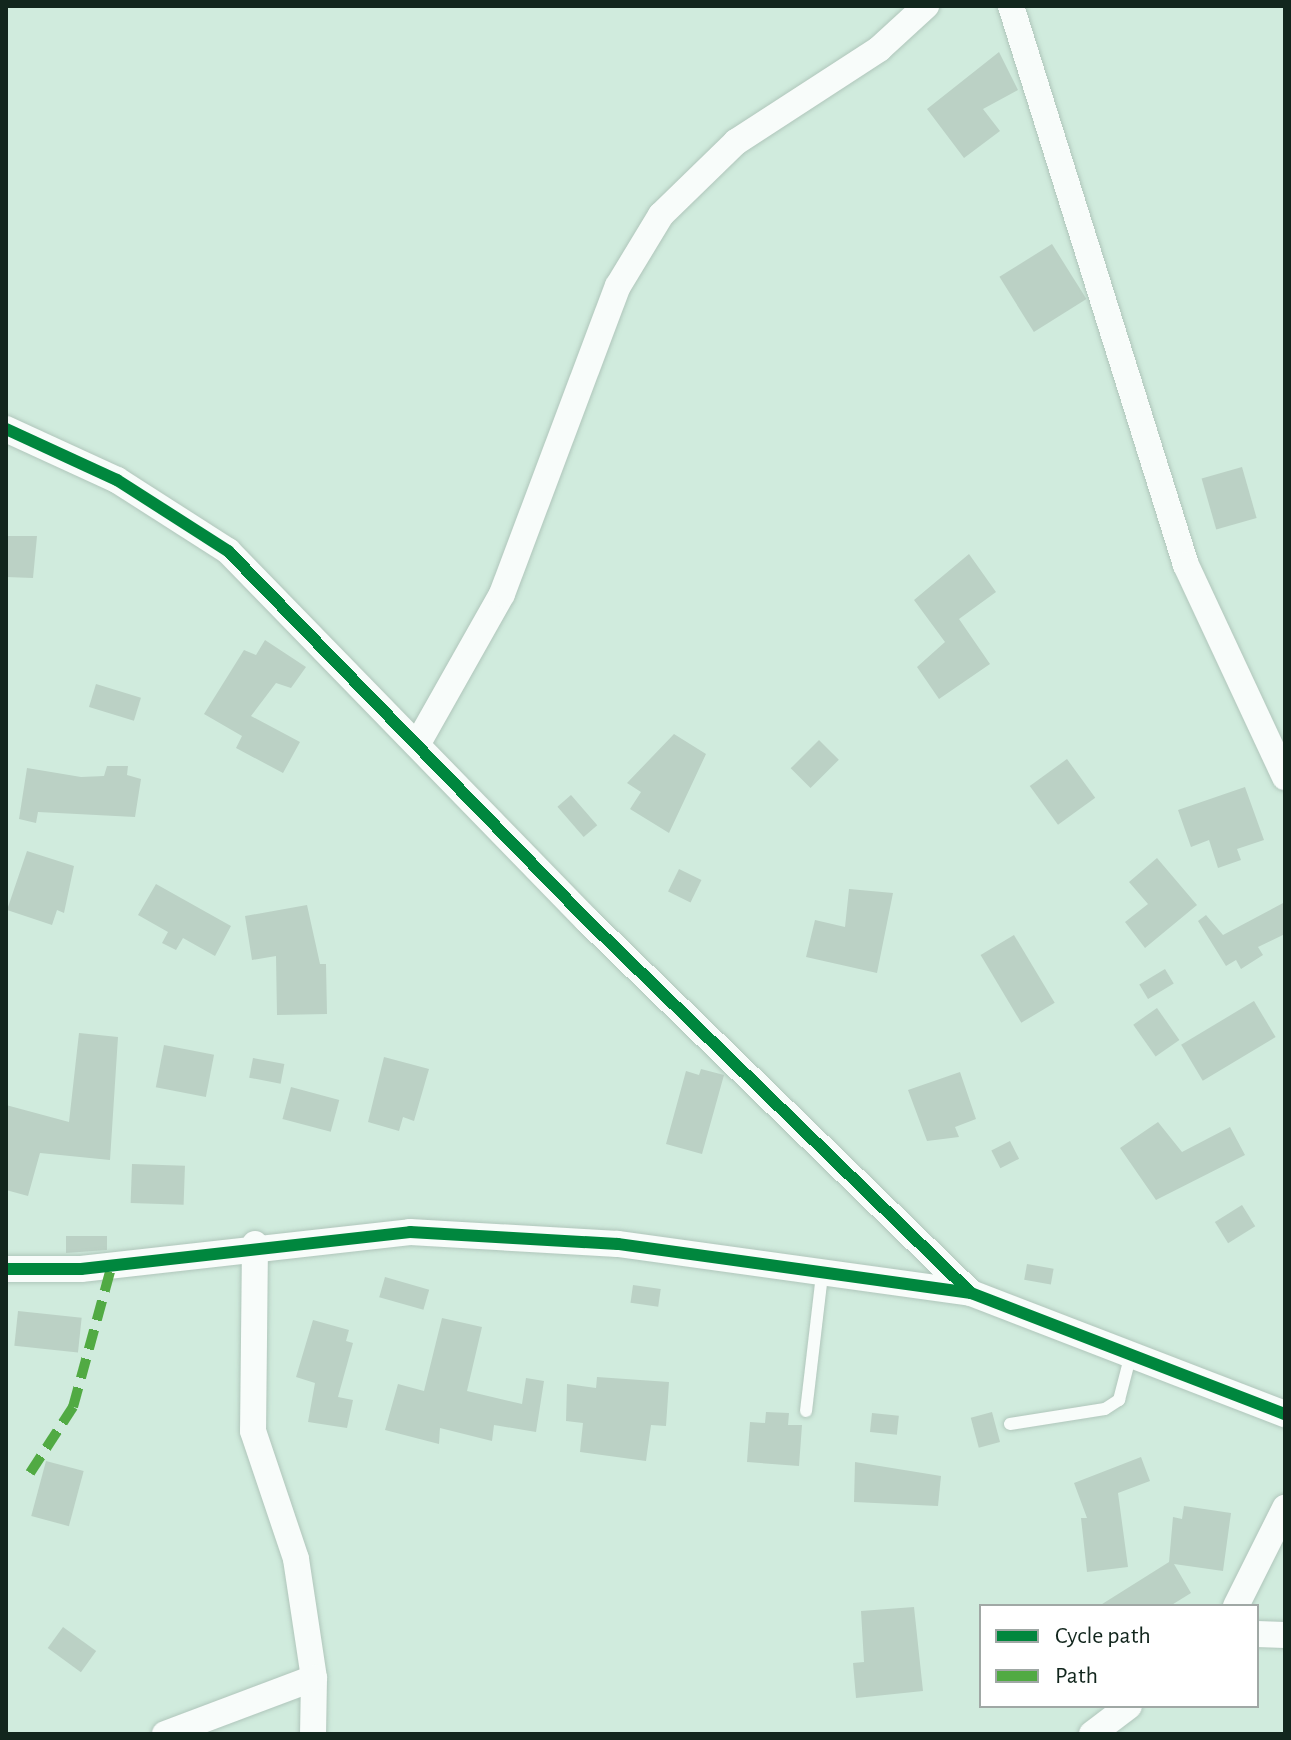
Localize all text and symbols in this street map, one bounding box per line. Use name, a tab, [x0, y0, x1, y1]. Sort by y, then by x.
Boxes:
legend	[979, 1604, 1259, 1708]
text: Cycle path	[1055, 1624, 1151, 1648]
text: Path	[1055, 1664, 1098, 1688]

